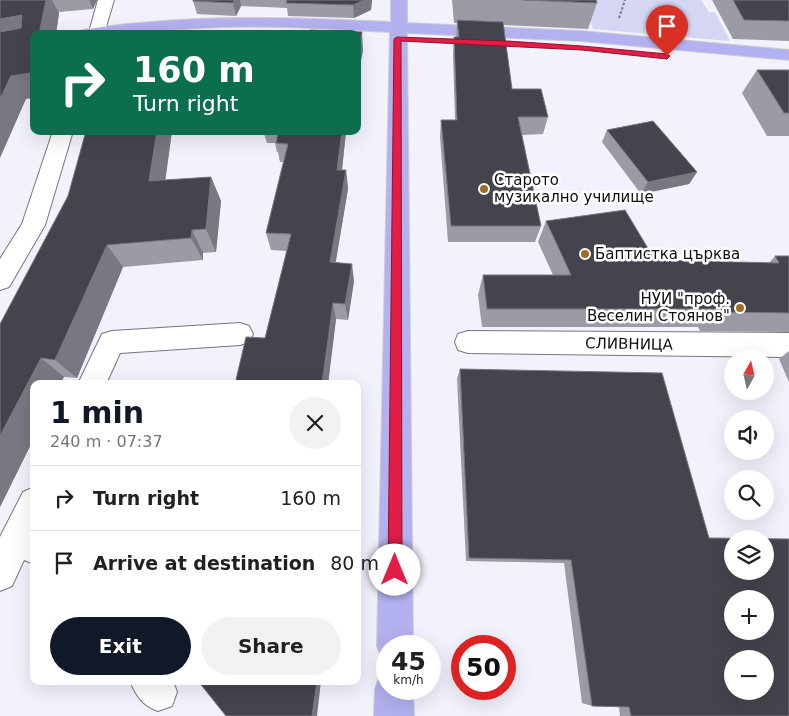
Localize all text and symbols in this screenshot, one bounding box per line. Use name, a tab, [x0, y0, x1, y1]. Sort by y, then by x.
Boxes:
pin	[646, 5, 688, 56]
icon: arrive	[653, 12, 681, 40]
icon: right	[50, 50, 115, 115]
text: 160 m	[133, 50, 255, 90]
text: Turn right	[133, 91, 238, 116]
place label: Старото музикално училище	[494, 171, 654, 206]
marker: Старото музикално училище	[478, 183, 490, 195]
place label: Баптистка църква	[595, 245, 740, 263]
marker: Баптистка църква	[579, 248, 591, 260]
place label: НУИ "проф. Веселин Стоянов"	[587, 290, 730, 325]
marker: НУИ "проф. Веселин Стоянов"	[734, 302, 746, 314]
street label: СЛИВНИЦА	[585, 334, 674, 354]
north arrow	[724, 350, 774, 400]
map controls	[724, 350, 774, 700]
text: 1 min	[50, 395, 144, 430]
button: close	[289, 397, 341, 449]
button: sound	[724, 410, 774, 460]
text: 240 m · 07:37	[50, 432, 163, 451]
button: search	[724, 470, 774, 520]
icon: right	[50, 484, 78, 512]
text: Turn right	[93, 487, 199, 509]
text: 160 m	[280, 487, 341, 509]
button: layers	[724, 530, 774, 580]
position arrow	[368, 543, 420, 595]
icon: arrive	[50, 549, 78, 577]
text: Arrive at destination	[93, 552, 315, 574]
text: 80 m	[330, 552, 379, 574]
button: +	[724, 590, 774, 640]
button: Exit	[50, 617, 191, 675]
button: Share	[201, 617, 341, 675]
speed limit sign: 50	[451, 635, 516, 700]
text: 45	[391, 647, 426, 676]
button: −	[724, 650, 774, 700]
text: km/h	[393, 673, 424, 687]

